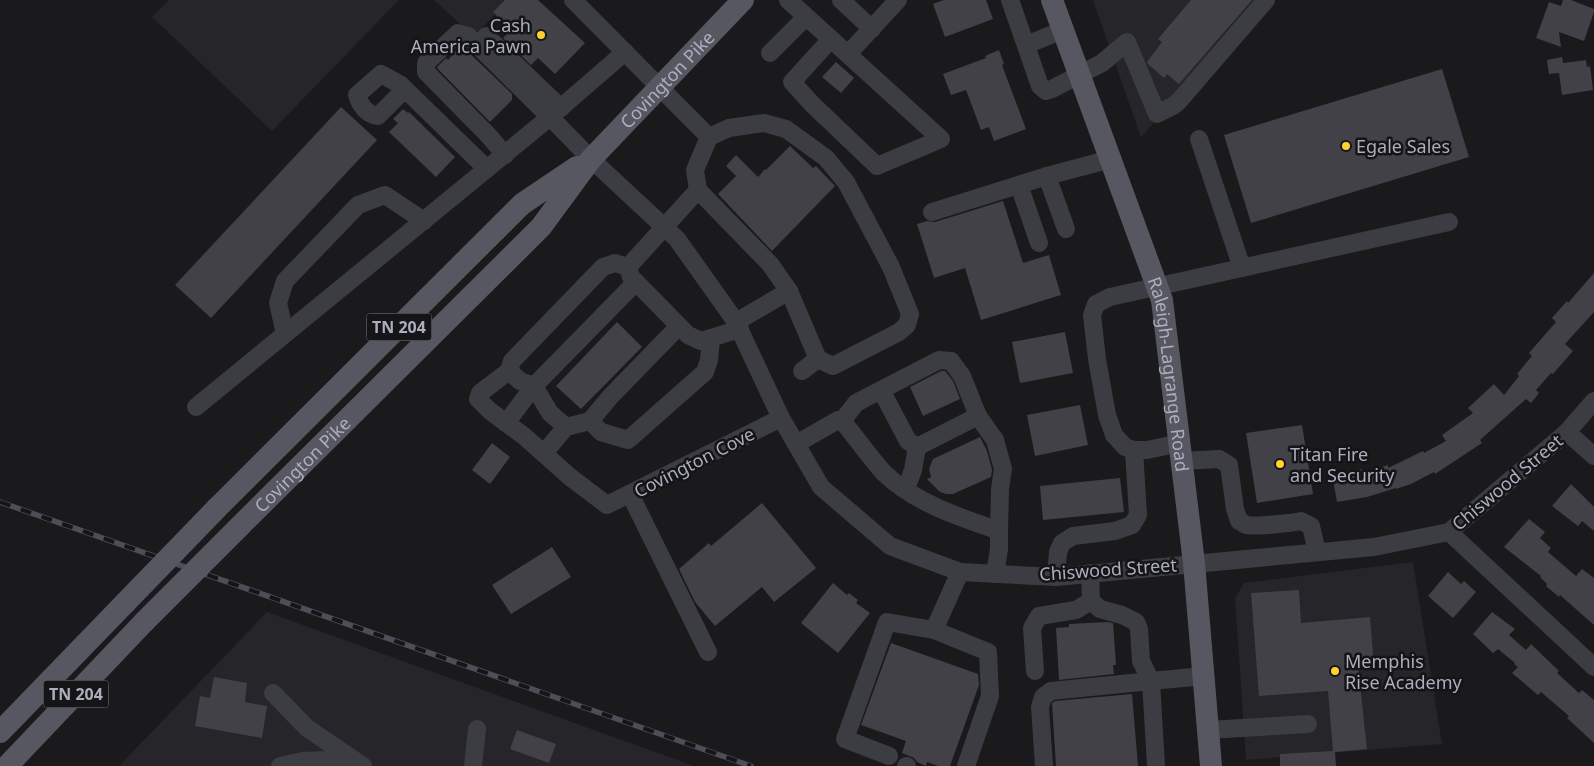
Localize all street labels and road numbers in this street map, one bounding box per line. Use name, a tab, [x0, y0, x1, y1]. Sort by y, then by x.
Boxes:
street label: Covington Pike	[615, 26, 719, 134]
street label: Raleigh-Lagrange Road	[1142, 273, 1195, 473]
road number: TN 204	[366, 314, 432, 341]
street label: Covington Pike	[249, 411, 355, 517]
street label: Covington Cove	[630, 421, 758, 503]
street label: Chiswood Street	[1447, 428, 1568, 535]
street label: Chiswood Street	[1038, 552, 1178, 586]
road number: TN 204	[44, 681, 108, 708]

